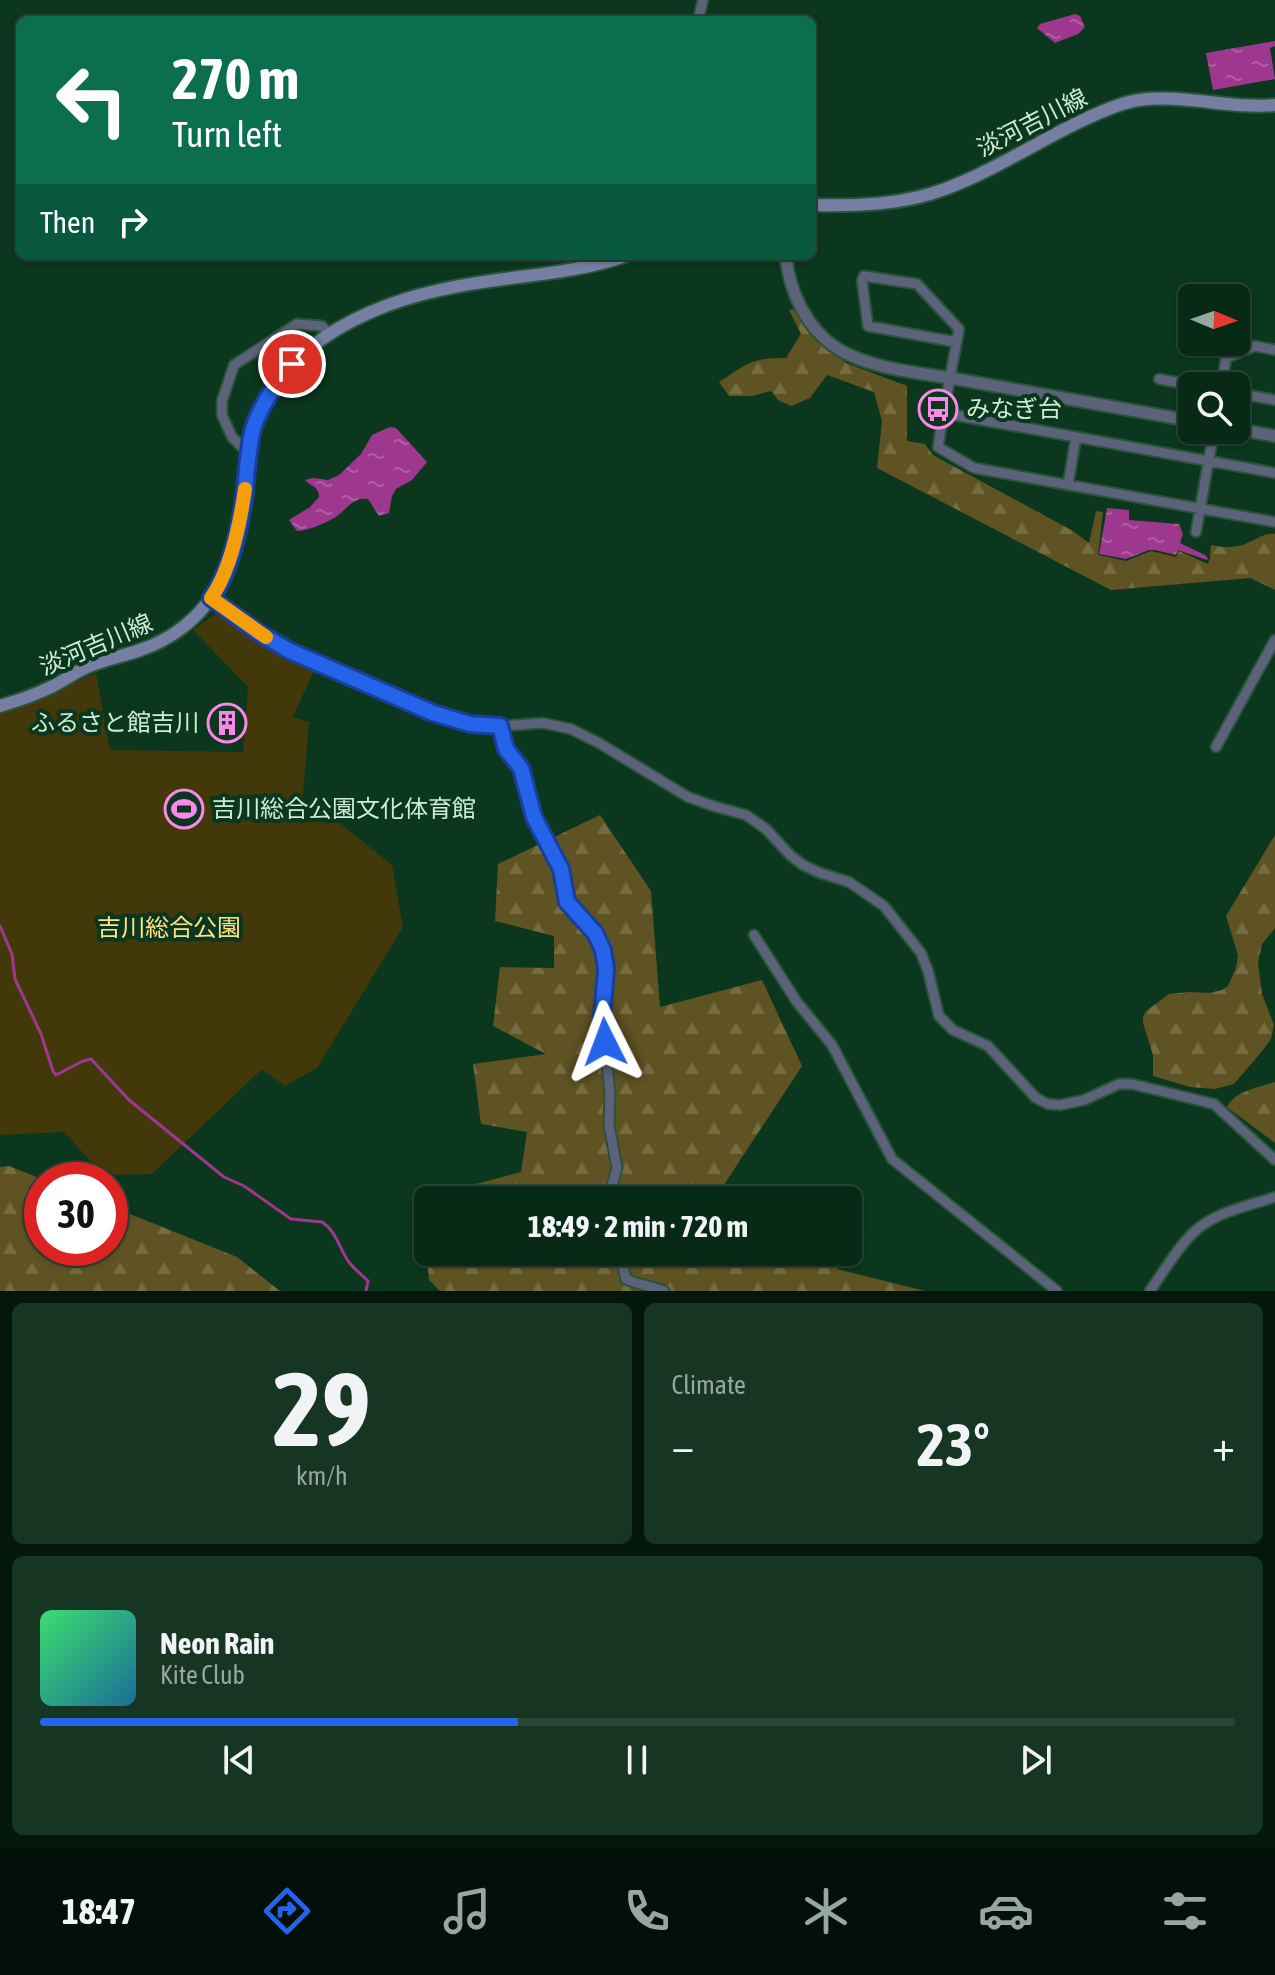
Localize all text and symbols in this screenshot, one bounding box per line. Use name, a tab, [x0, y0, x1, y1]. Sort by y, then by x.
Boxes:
text: 270 m	[172, 47, 299, 111]
icon: left	[40, 48, 144, 152]
street label: 淡河吉川線	[972, 83, 1091, 162]
text: Turn left	[172, 113, 282, 155]
icon: right	[111, 200, 155, 244]
text: Then	[40, 205, 95, 239]
north arrow	[1178, 284, 1250, 356]
map controls	[1178, 284, 1250, 444]
pin	[258, 330, 326, 398]
icon: arrive	[270, 342, 314, 386]
button: search	[1178, 372, 1250, 444]
bus stop icon: みなぎ台	[917, 388, 959, 430]
place label: みなぎ台	[966, 395, 1062, 422]
street label: 淡河吉川線	[35, 609, 156, 680]
building icon: ふるさと館吉川	[206, 702, 248, 744]
place label: ふるさと館吉川	[31, 709, 199, 736]
sports icon: 吉川総合公園文化体育館	[163, 788, 205, 830]
place label: 吉川総合公園文化体育館	[212, 795, 476, 822]
park label: 吉川総合公園	[97, 914, 241, 941]
position arrow	[563, 1000, 647, 1084]
speed limit sign: 30	[24, 1162, 128, 1266]
text: 18:49 · 2 min · 720 m	[528, 1209, 748, 1243]
text: 29	[273, 1349, 371, 1468]
text: Climate	[672, 1370, 746, 1400]
text: 23°	[917, 1410, 990, 1479]
text: −	[672, 1420, 694, 1470]
text: +	[1212, 1420, 1235, 1470]
text: km/h	[296, 1461, 348, 1491]
text: Neon Rain	[160, 1626, 274, 1660]
text: Kite Club	[160, 1660, 245, 1690]
icon: previous	[217, 1738, 261, 1782]
icon: pause	[615, 1738, 659, 1782]
icon: next	[1014, 1738, 1058, 1782]
icon: directions	[259, 1883, 315, 1939]
icon: music	[439, 1883, 495, 1939]
icon: phone	[619, 1883, 675, 1939]
icon: climate	[798, 1883, 854, 1939]
icon: car	[978, 1883, 1034, 1939]
icon: filters	[1157, 1883, 1213, 1939]
text: 18:47	[62, 1890, 136, 1932]

